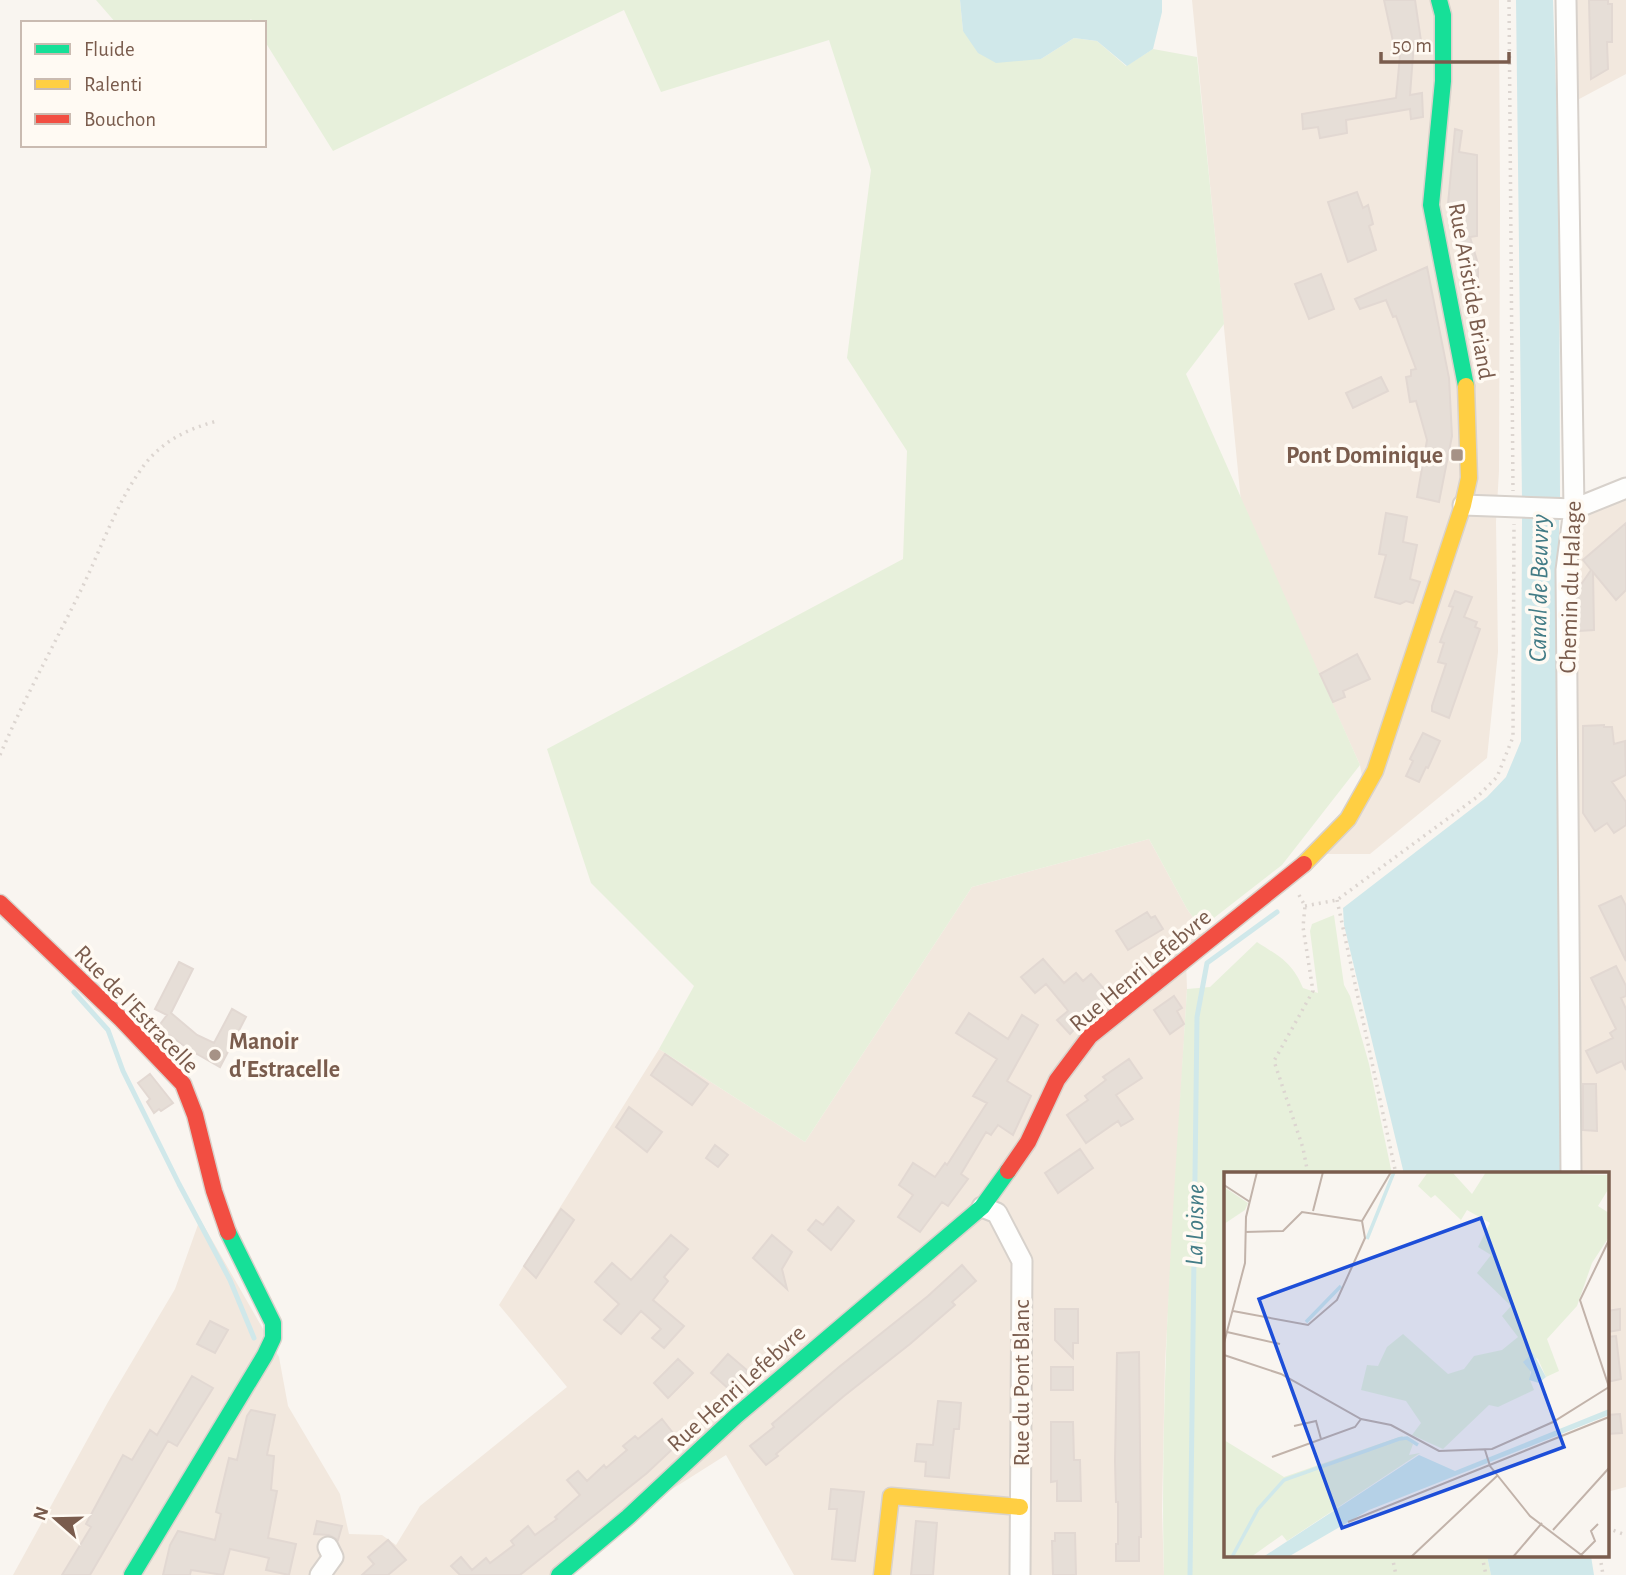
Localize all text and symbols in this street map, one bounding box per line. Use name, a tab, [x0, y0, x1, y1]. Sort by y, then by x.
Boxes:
legend	[21, 21, 266, 147]
scale bar	[1381, 21, 1509, 65]
text: 50 m	[1392, 35, 1432, 56]
text: Fluide	[84, 39, 135, 60]
text: Ralenti	[84, 74, 142, 95]
text: Bouchon	[84, 109, 156, 130]
street label: Rue Aristide Briand	[1444, 201, 1498, 381]
place label: Pont Dominique	[1286, 444, 1443, 468]
marker: Pont Dominique	[1449, 447, 1465, 463]
street label: Chemin du Halage	[1556, 500, 1586, 674]
water label: Canal de Beuvry	[1525, 514, 1553, 662]
street label: Rue Henri Lefebvre	[1065, 905, 1216, 1037]
street label: Rue de l'Estracelle	[70, 941, 203, 1078]
place label: Manoir d'Estracelle	[229, 1030, 340, 1082]
marker: Manoir d'Estracelle	[207, 1047, 223, 1063]
inset map	[1224, 1172, 1608, 1558]
water label: La Loisne	[1181, 1184, 1209, 1266]
street label: Rue du Pont Blanc	[1010, 1299, 1034, 1467]
street label: Rue Henri Lefebvre	[663, 1321, 810, 1457]
north arrow	[21, 1484, 91, 1554]
text: N	[30, 1504, 53, 1523]

